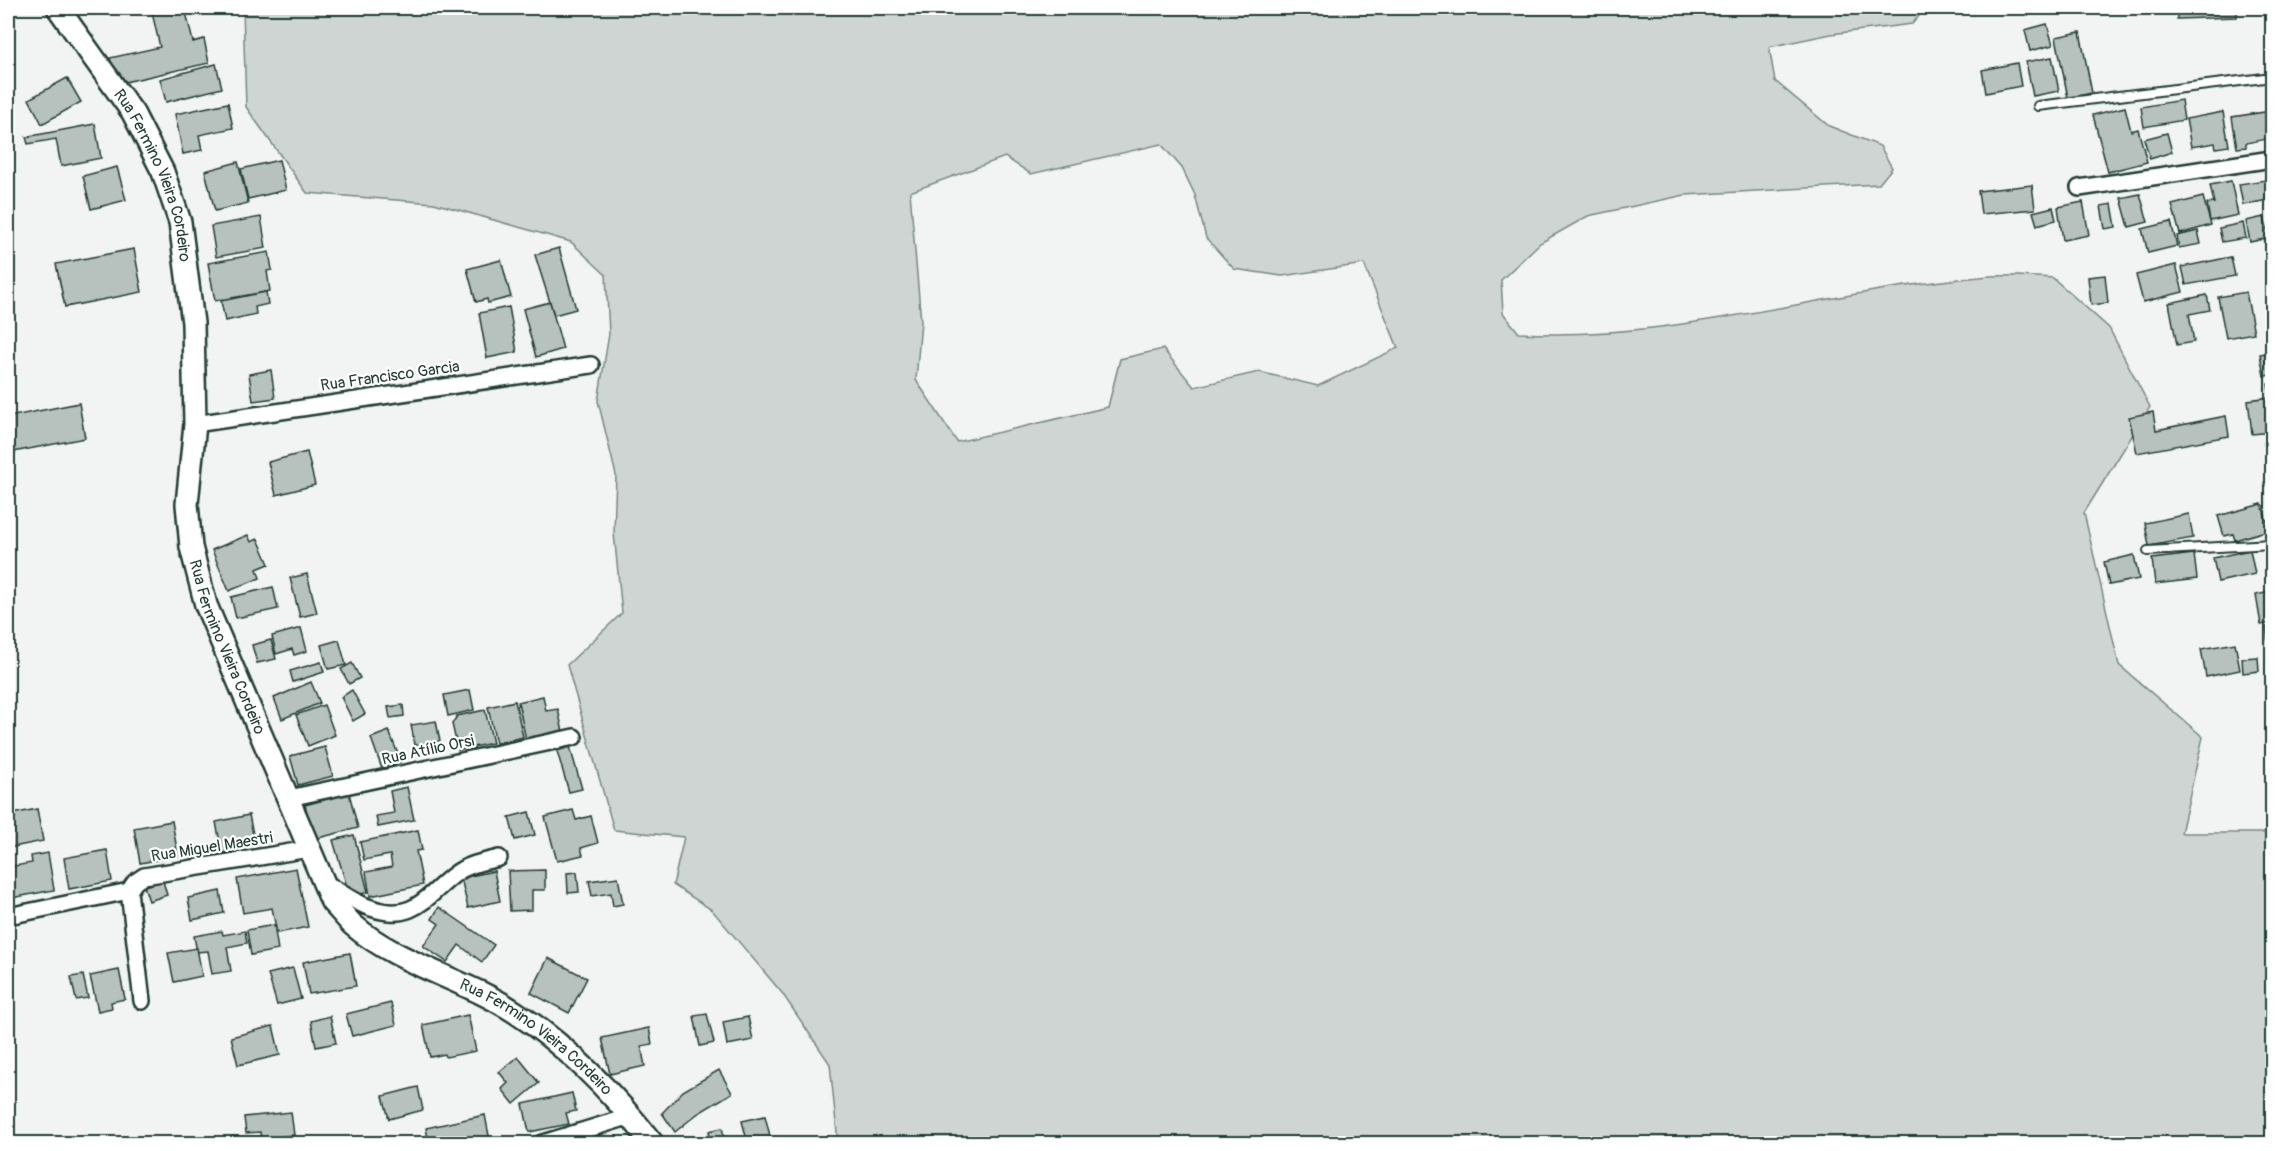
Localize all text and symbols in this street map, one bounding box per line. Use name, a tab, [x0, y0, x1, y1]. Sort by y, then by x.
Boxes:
street label: Rua Fermino Vieira Cordeiro	[109, 85, 195, 263]
street label: Rua Francisco Garcia	[319, 356, 461, 396]
street label: Rua Fermino Vieira Cordeiro	[185, 558, 270, 738]
street label: Rua Atílio Orsi	[380, 730, 476, 770]
street label: Rua Miguel Maestri	[150, 827, 274, 866]
street label: Rua Fermino Vieira Cordeiro	[457, 974, 617, 1100]

